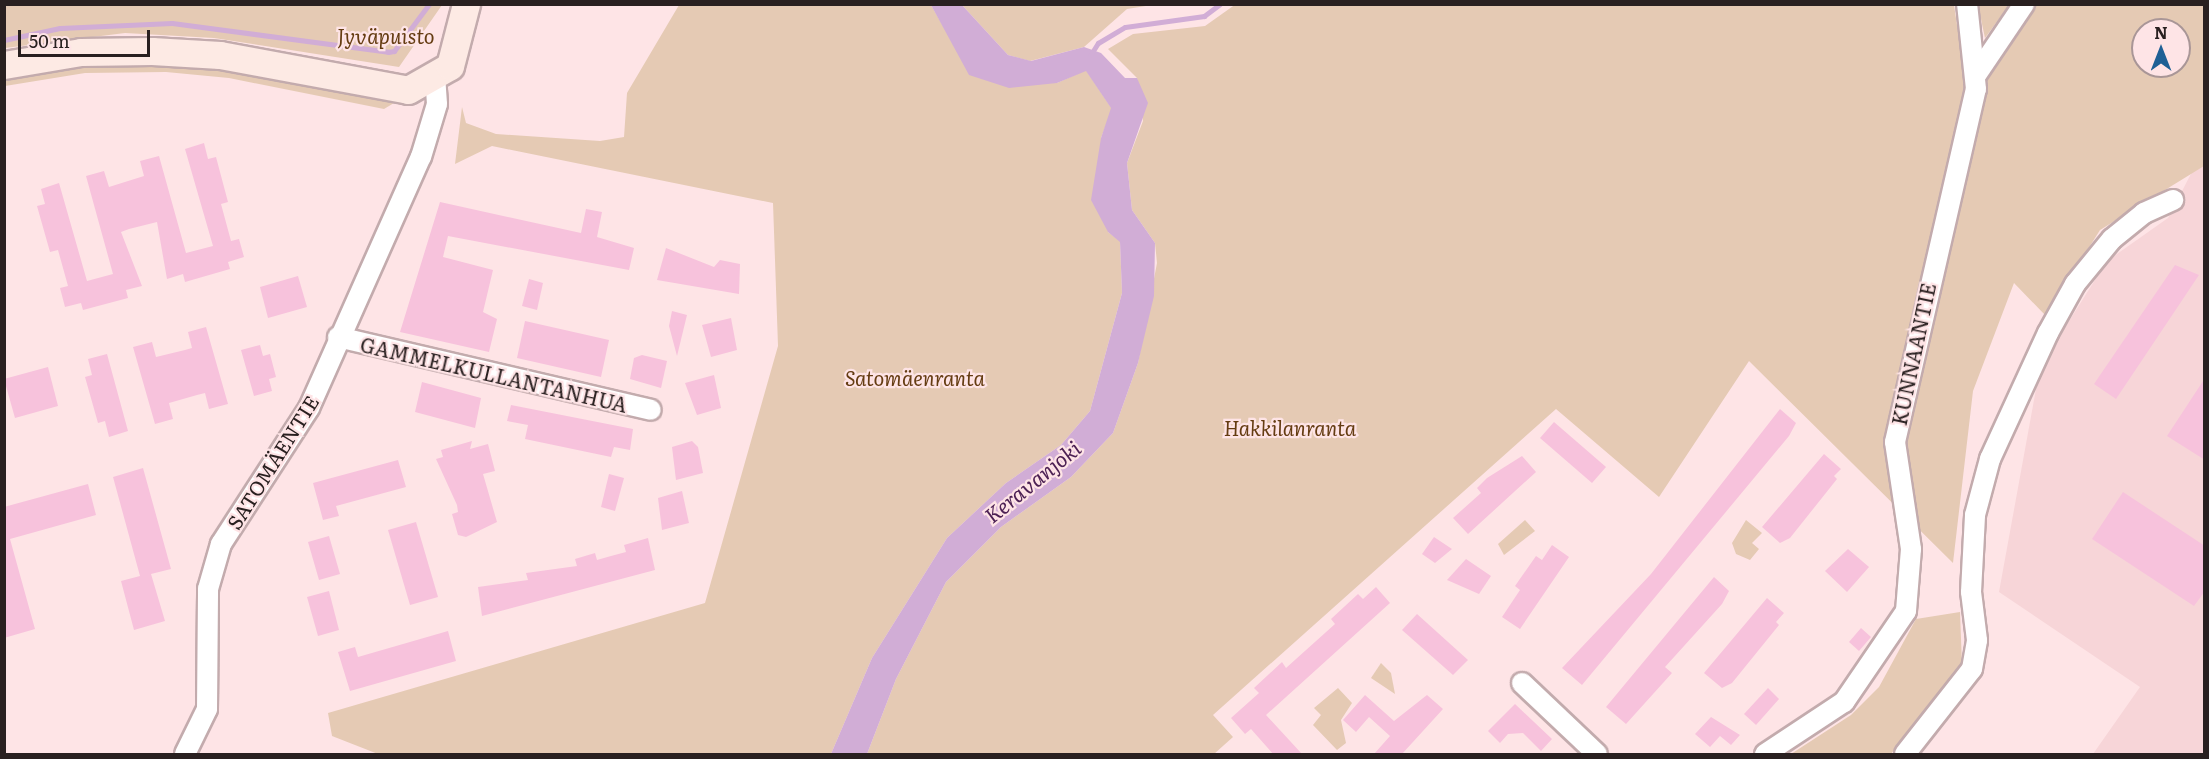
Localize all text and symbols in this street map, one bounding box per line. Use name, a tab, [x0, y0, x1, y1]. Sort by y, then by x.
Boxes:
scale bar	[21, 18, 153, 56]
north arrow	[2131, 18, 2191, 78]
text: N	[2154, 20, 2168, 44]
park label: Jyväpuisto	[337, 23, 435, 47]
text: 50 m	[29, 27, 70, 54]
street label: KUNNAANTIE	[1886, 281, 1940, 427]
street label: GAMMELKULLANTANHUA	[358, 332, 630, 416]
park label: Satomäenranta	[845, 365, 985, 389]
street label: SATOMÄENTIE	[221, 391, 323, 533]
park label: Hakkilanranta	[1224, 415, 1356, 439]
water label: Keravanjoki	[979, 435, 1085, 527]

